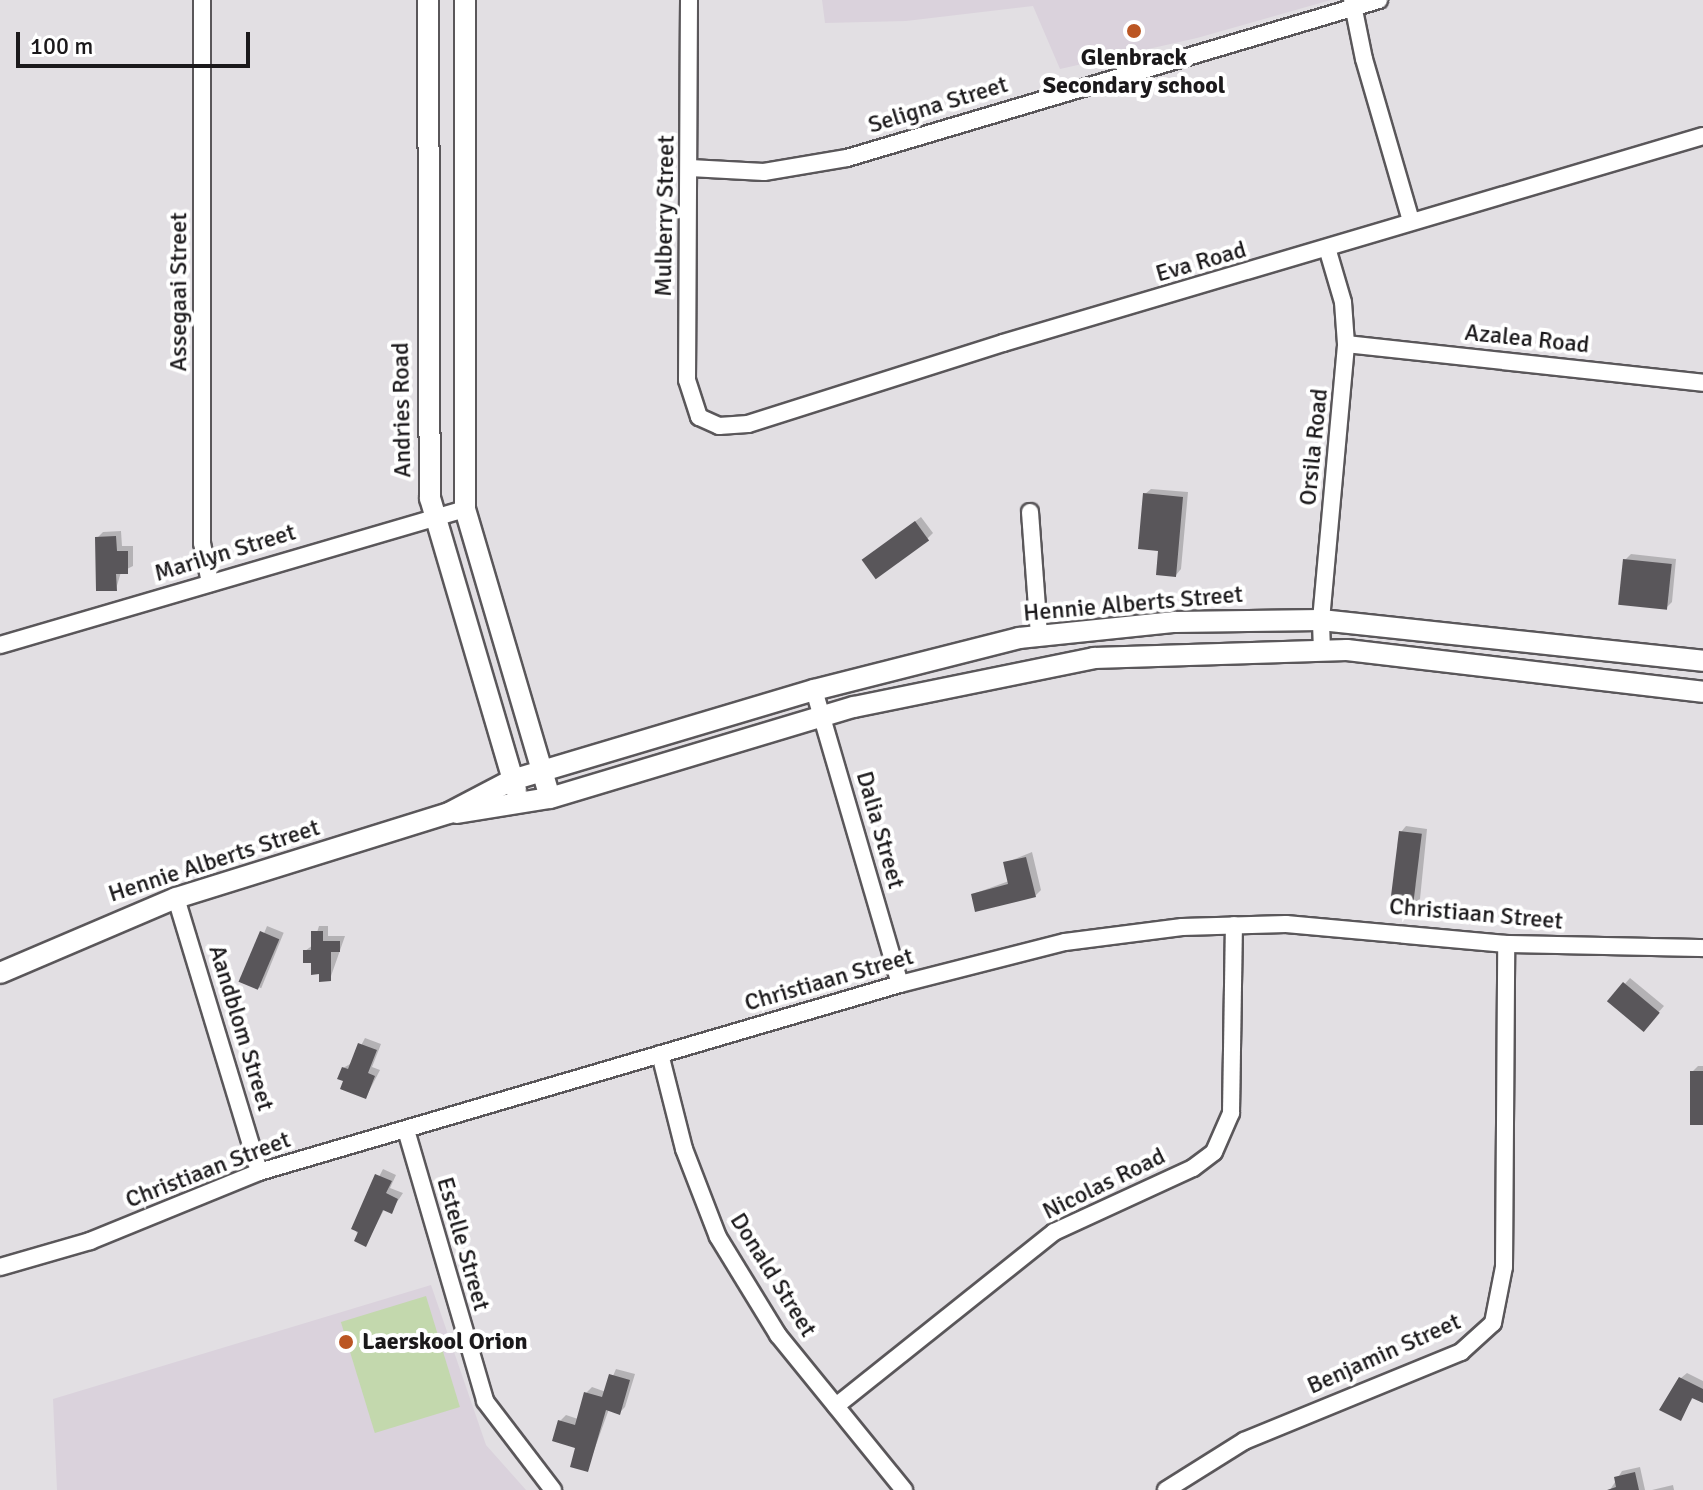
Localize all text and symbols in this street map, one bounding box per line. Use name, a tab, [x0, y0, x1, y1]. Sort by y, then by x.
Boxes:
scale bar	[20, 16, 254, 66]
marker: Glenbrack Secondary school	[1125, 22, 1143, 40]
text: 100 m	[30, 31, 93, 61]
place label: Glenbrack Secondary school	[1043, 44, 1225, 100]
street label: Seligna Street	[865, 70, 1011, 140]
street label: Mulberry Street	[649, 135, 681, 297]
street label: Assegaai Street	[165, 212, 193, 372]
street label: Eva Road	[1152, 235, 1250, 289]
street label: Azalea Road	[1463, 318, 1591, 360]
street label: Andries Road	[386, 342, 418, 478]
street label: Orsila Road	[1294, 387, 1334, 507]
street label: Marilyn Street	[151, 518, 299, 588]
street label: Hennie Alberts Street	[1022, 580, 1244, 628]
street label: Dalia Street	[849, 768, 911, 892]
street label: Hennie Alberts Street	[105, 813, 323, 909]
street label: Christiaan Street	[1388, 892, 1564, 936]
street label: Aandblom Street	[202, 942, 280, 1114]
street label: Christiaan Street	[741, 942, 917, 1018]
street label: Christiaan Street	[122, 1125, 294, 1215]
street label: Nicolas Road	[1038, 1142, 1170, 1226]
street label: Estelle Street	[430, 1174, 496, 1314]
street label: Donald Street	[724, 1208, 822, 1342]
street label: Benjamin Street	[1303, 1307, 1465, 1401]
place label: Laerskool Orion	[362, 1328, 528, 1356]
marker: Laerskool Orion	[337, 1333, 355, 1351]

